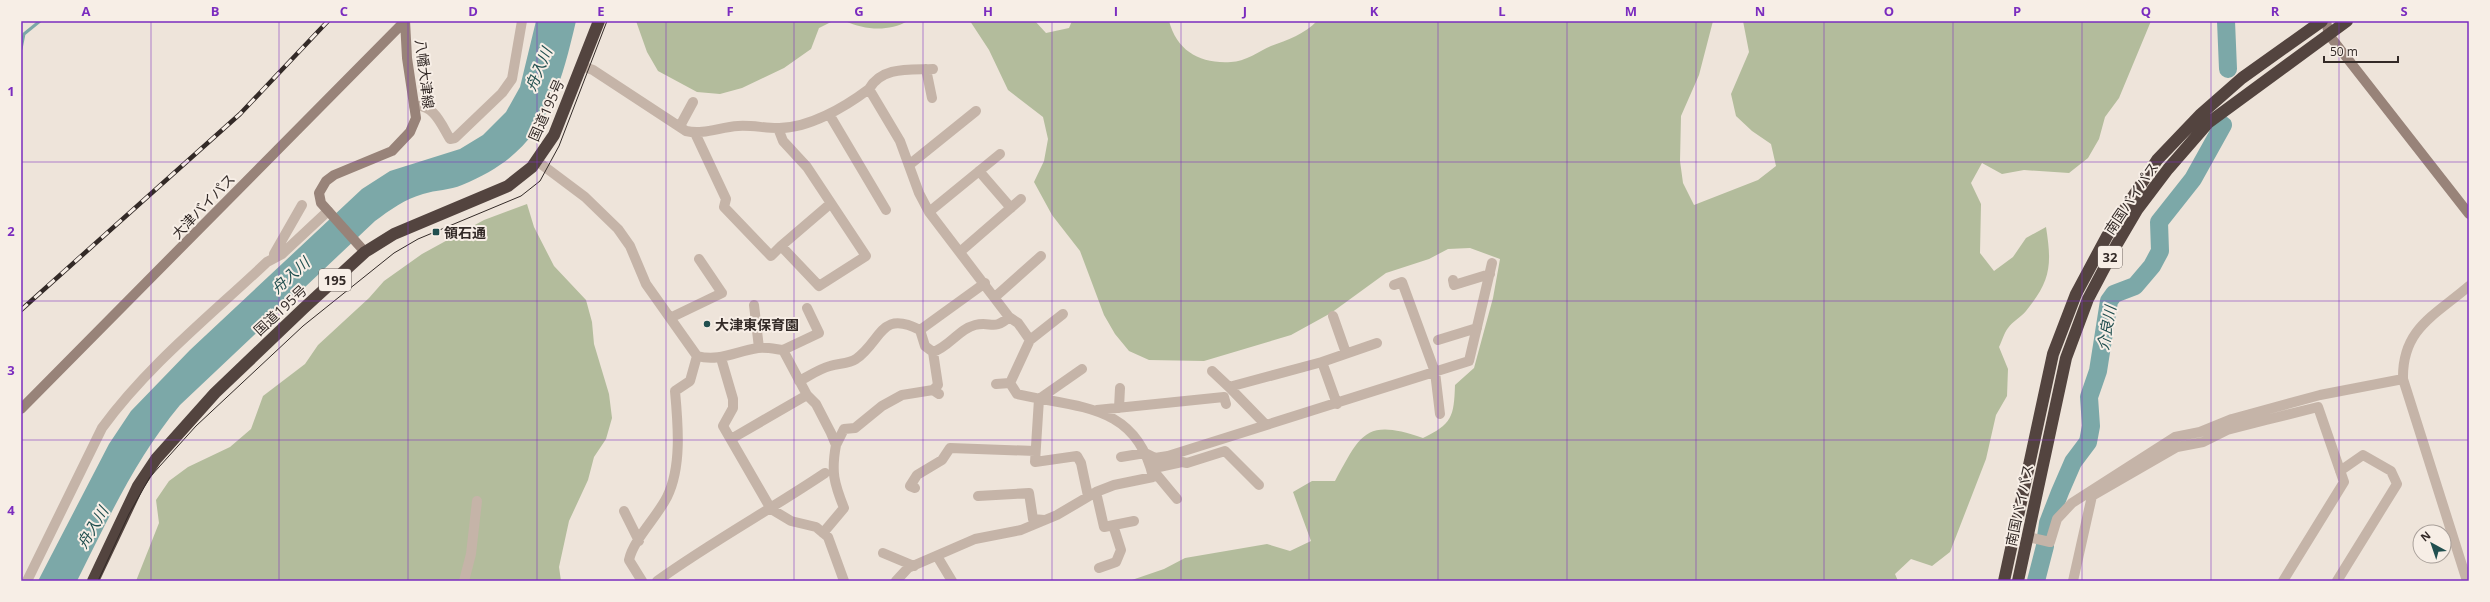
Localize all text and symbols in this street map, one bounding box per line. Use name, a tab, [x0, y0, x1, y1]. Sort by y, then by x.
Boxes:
text: A	[82, 2, 91, 20]
text: B	[211, 2, 220, 20]
text: C	[340, 2, 348, 20]
text: D	[468, 2, 478, 20]
text: E	[597, 2, 605, 20]
text: F	[726, 2, 734, 20]
text: G	[854, 2, 864, 20]
text: H	[983, 2, 993, 20]
text: I	[1114, 2, 1118, 20]
text: J	[1242, 2, 1247, 20]
text: K	[1370, 2, 1379, 20]
text: L	[1498, 2, 1506, 20]
text: M	[1625, 2, 1637, 20]
text: N	[1755, 2, 1765, 20]
text: O	[1884, 2, 1894, 20]
text: P	[2013, 2, 2021, 20]
text: Q	[2141, 2, 2151, 20]
text: R	[2271, 2, 2280, 20]
text: S	[2400, 2, 2408, 20]
street label: 八幡大津線	[411, 38, 439, 110]
scale bar	[2324, 38, 2398, 64]
water label: 舟入川	[520, 43, 557, 94]
text: 50 m	[2330, 43, 2358, 60]
street label: 国道195号	[524, 76, 568, 144]
text: 1	[7, 82, 15, 100]
street label: 南国バイパス	[2100, 158, 2162, 238]
street label: 大津バイパス	[167, 169, 239, 243]
text: 2	[7, 222, 15, 240]
place label: 領石通	[444, 223, 486, 242]
marker: 領石通	[431, 227, 441, 237]
road number: 32	[2098, 246, 2122, 268]
water label: 舟入川	[267, 251, 315, 297]
road number: 195	[319, 269, 351, 291]
street label: 国道195号	[249, 281, 311, 339]
water label: 介良川	[2092, 302, 2120, 352]
place label: 大津東保育園	[715, 315, 799, 334]
marker: 大津東保育園	[702, 319, 712, 329]
text: 3	[7, 361, 15, 379]
street label: 南国バイパス	[2001, 462, 2037, 548]
text: 4	[7, 501, 15, 519]
water label: 舟入川	[72, 501, 113, 551]
north arrow	[2412, 524, 2452, 564]
text: N	[2417, 527, 2434, 545]

